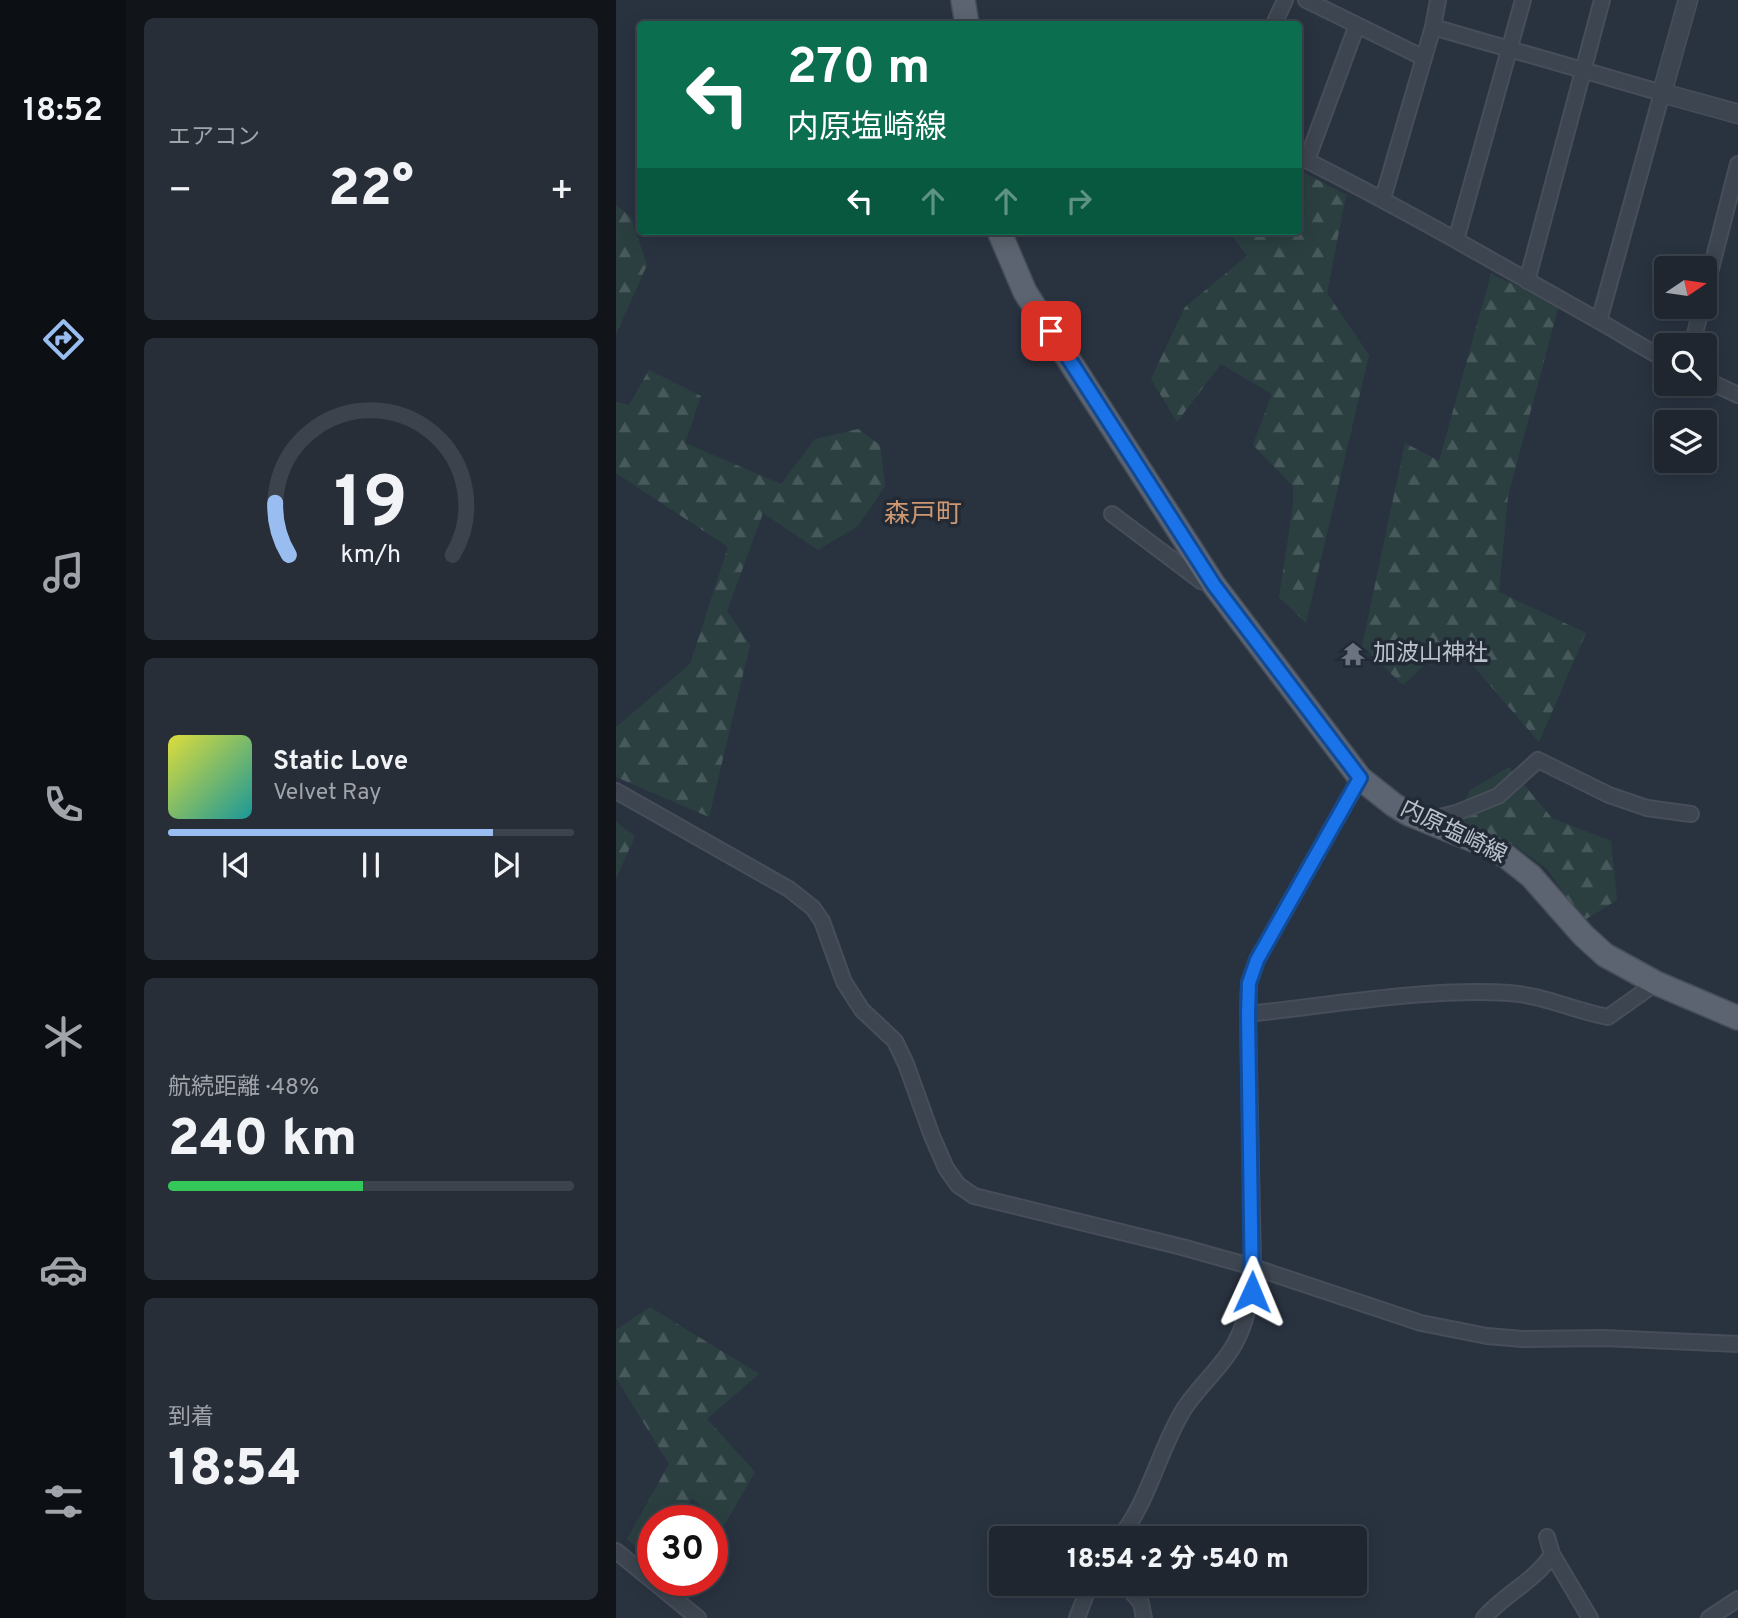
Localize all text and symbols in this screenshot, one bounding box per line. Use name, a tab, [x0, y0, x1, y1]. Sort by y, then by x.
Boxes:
text: 270 m	[787, 39, 930, 101]
icon: left	[672, 49, 763, 140]
text: 18:52	[23, 92, 103, 132]
text: 内原塩崎線	[787, 109, 947, 149]
text: エアコン	[168, 124, 260, 153]
text: 22°	[328, 158, 414, 224]
text: −	[168, 168, 193, 217]
text: +	[549, 168, 574, 217]
icon: left	[841, 182, 879, 220]
icon: ahead	[914, 182, 952, 220]
icon: ahead	[987, 182, 1025, 220]
icon: right	[1060, 182, 1098, 220]
north arrow	[1654, 256, 1717, 318]
map controls	[1654, 256, 1717, 473]
pin	[1021, 301, 1081, 361]
icon: arrive	[1032, 312, 1070, 350]
icon: directions	[39, 315, 88, 364]
button: search	[1654, 333, 1717, 396]
button: layers	[1654, 410, 1717, 473]
text: 19	[334, 461, 408, 553]
district label: 森戸町	[884, 499, 962, 532]
text: km/h	[341, 540, 401, 572]
icon: music	[39, 548, 88, 597]
temple icon: 加波山神社	[1339, 640, 1367, 668]
place label: 加波山神社	[1373, 640, 1488, 669]
text: Static Love	[273, 746, 408, 779]
text: Velvet Ray	[273, 779, 381, 808]
icon: phone	[39, 780, 88, 829]
street label: 内原塩崎線	[1395, 795, 1511, 871]
icon: previous	[217, 846, 255, 884]
icon: pause	[352, 846, 390, 884]
icon: next	[487, 846, 525, 884]
icon: climate	[39, 1012, 88, 1061]
text: 航続距離 · 48%	[168, 1074, 319, 1103]
text: 240 km	[168, 1108, 357, 1174]
icon: car	[39, 1245, 88, 1294]
position arrow	[1215, 1255, 1289, 1329]
text: 到着	[168, 1404, 214, 1433]
text: 18:54	[168, 1438, 302, 1504]
icon: filters	[39, 1477, 88, 1526]
speed limit sign: 30	[637, 1505, 728, 1596]
text: 18:54 · 2 分 · 540 m	[1067, 1544, 1289, 1577]

